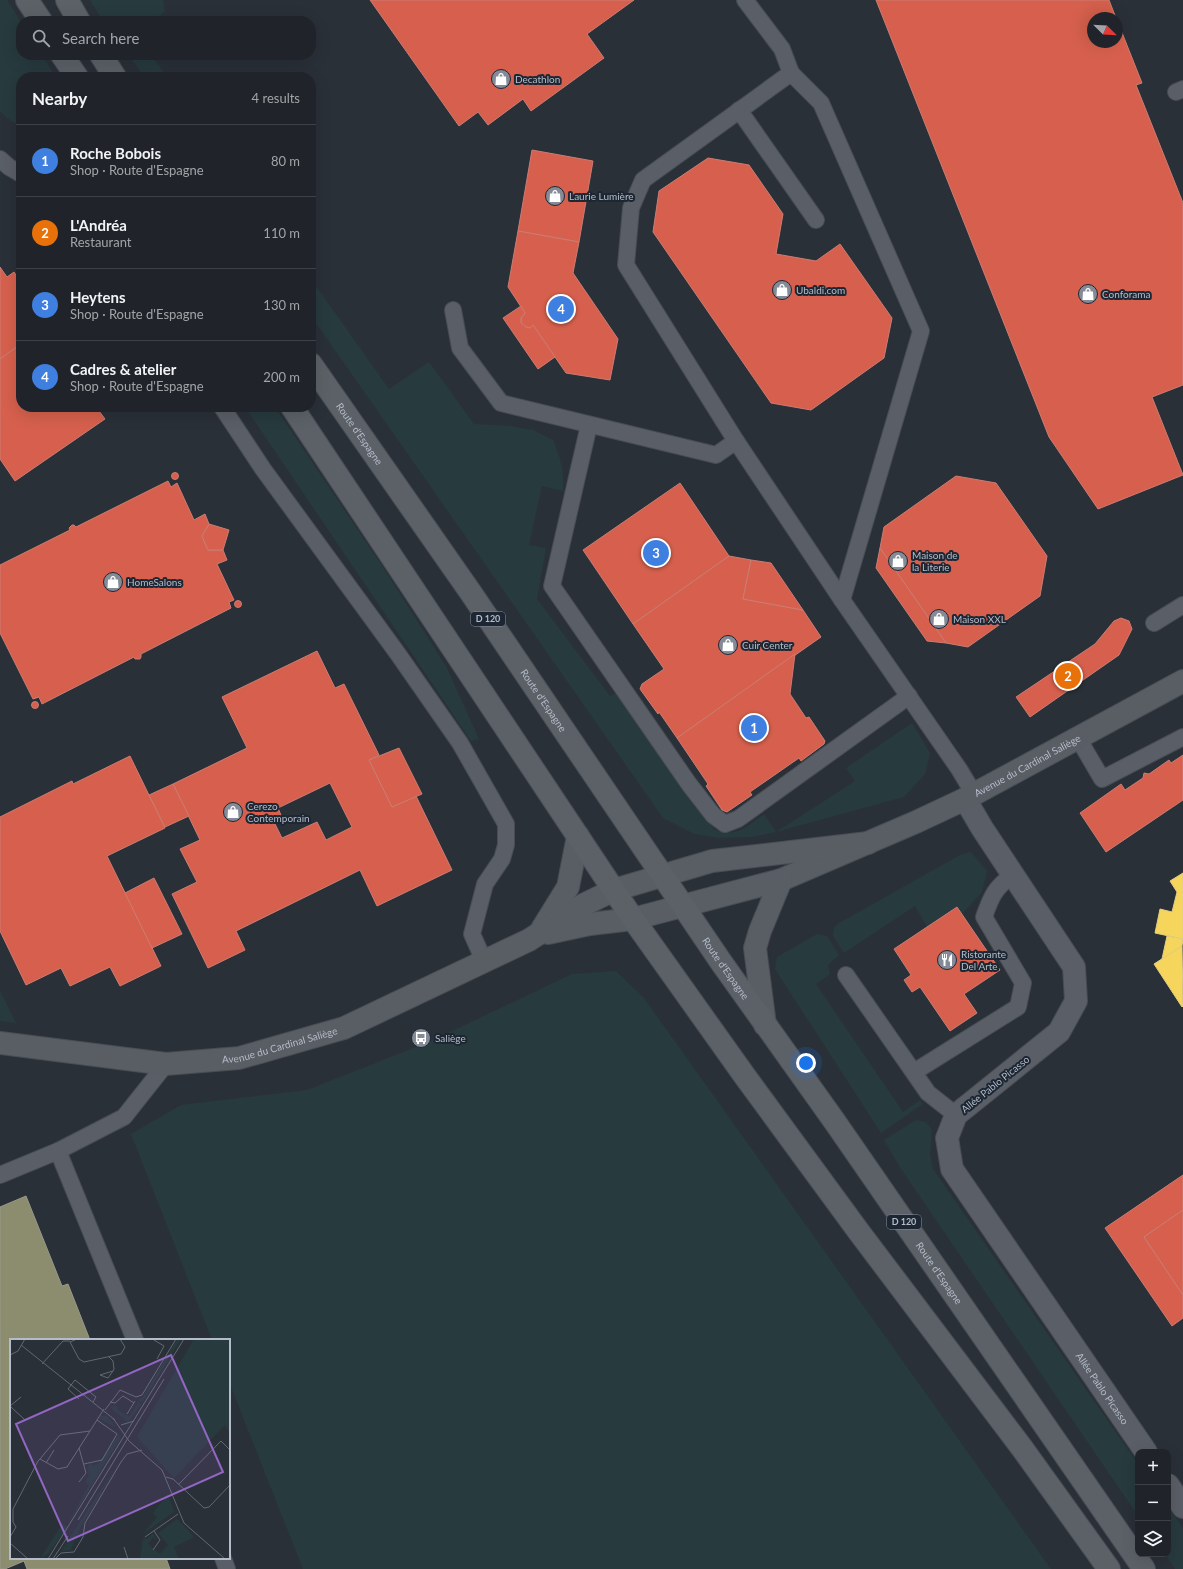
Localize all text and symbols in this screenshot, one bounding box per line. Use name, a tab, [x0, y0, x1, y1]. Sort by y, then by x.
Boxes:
north arrow	[1087, 12, 1123, 48]
search box	[16, 16, 316, 60]
icon: search	[30, 27, 52, 49]
text: Search here	[62, 29, 139, 47]
shop icon: Decathlon	[490, 68, 512, 90]
place label: Decathlon	[515, 73, 560, 85]
text: Nearby	[32, 88, 87, 109]
text: 4 results	[252, 90, 300, 106]
text: Roche Bobois	[70, 144, 161, 162]
text: 1	[41, 153, 49, 169]
text: 80 m	[271, 153, 300, 169]
text: Shop · Route d'Espagne	[70, 162, 204, 178]
shop icon: Laurie Lumière	[544, 185, 566, 207]
place label: Laurie Lumière	[569, 190, 634, 202]
text: L'Andréa	[70, 216, 127, 234]
text: 2	[41, 225, 49, 241]
text: 110 m	[263, 225, 300, 241]
text: Restaurant	[70, 234, 132, 250]
shop icon: Ubaldi.com	[771, 279, 793, 301]
shop icon: Conforama	[1077, 283, 1099, 305]
place label: Ubaldi.com	[796, 284, 845, 296]
text: Heytens	[70, 288, 126, 306]
place label: Conforama	[1102, 288, 1151, 300]
pin: 4	[548, 294, 574, 324]
text: 3	[41, 297, 49, 313]
text: 130 m	[263, 297, 300, 313]
text: Shop · Route d'Espagne	[70, 306, 204, 322]
text: Cadres & atelier	[70, 360, 176, 378]
text: 4	[41, 369, 49, 385]
text: 200 m	[263, 369, 300, 385]
text: Shop · Route d'Espagne	[70, 378, 204, 394]
street label: Route d'Espagne	[334, 400, 386, 467]
pin: 3	[643, 538, 669, 568]
place label: Maison de la Literie	[912, 549, 958, 573]
shop icon: Maison de la Literie	[887, 550, 909, 572]
shop icon: HomeSalons	[102, 571, 124, 593]
place label: HomeSalons	[127, 576, 182, 588]
shop icon: Maison XXL	[928, 608, 950, 630]
road number: D 120	[471, 612, 505, 626]
place label: Maison XXL	[953, 613, 1006, 625]
shop icon: Cuir Center	[717, 634, 739, 656]
place label: Cuir Center	[742, 639, 793, 651]
pin: 2	[1055, 661, 1081, 691]
street label: Route d'Espagne	[518, 667, 569, 734]
pin: 1	[741, 713, 767, 743]
street label: Avenue du Cardinal Saliège	[972, 732, 1082, 799]
place label: Cerezo Contemporain	[247, 800, 310, 824]
shop icon: Cerezo Contemporain	[222, 801, 244, 823]
street label: Route d'Espagne	[700, 935, 752, 1002]
place label: Ristorante Del Arte	[961, 948, 1006, 972]
restaurant icon: Ristorante Del Arte	[936, 949, 958, 971]
street label: Avenue du Cardinal Saliège	[222, 1024, 339, 1065]
bus stop icon: Saliège	[410, 1027, 432, 1049]
place label: Saliège	[435, 1032, 466, 1044]
your location	[796, 1053, 816, 1073]
street label: Allée Pablo Picasso	[959, 1053, 1032, 1115]
road number: D 120	[887, 1215, 921, 1229]
street label: Route d'Espagne	[914, 1239, 965, 1306]
inset map	[10, 1339, 230, 1559]
street label: Allée Pablo Picasso	[1074, 1350, 1131, 1427]
map controls	[1135, 1449, 1171, 1557]
button: +	[1135, 1449, 1171, 1485]
button: −	[1135, 1485, 1171, 1521]
button: layers	[1135, 1521, 1171, 1557]

